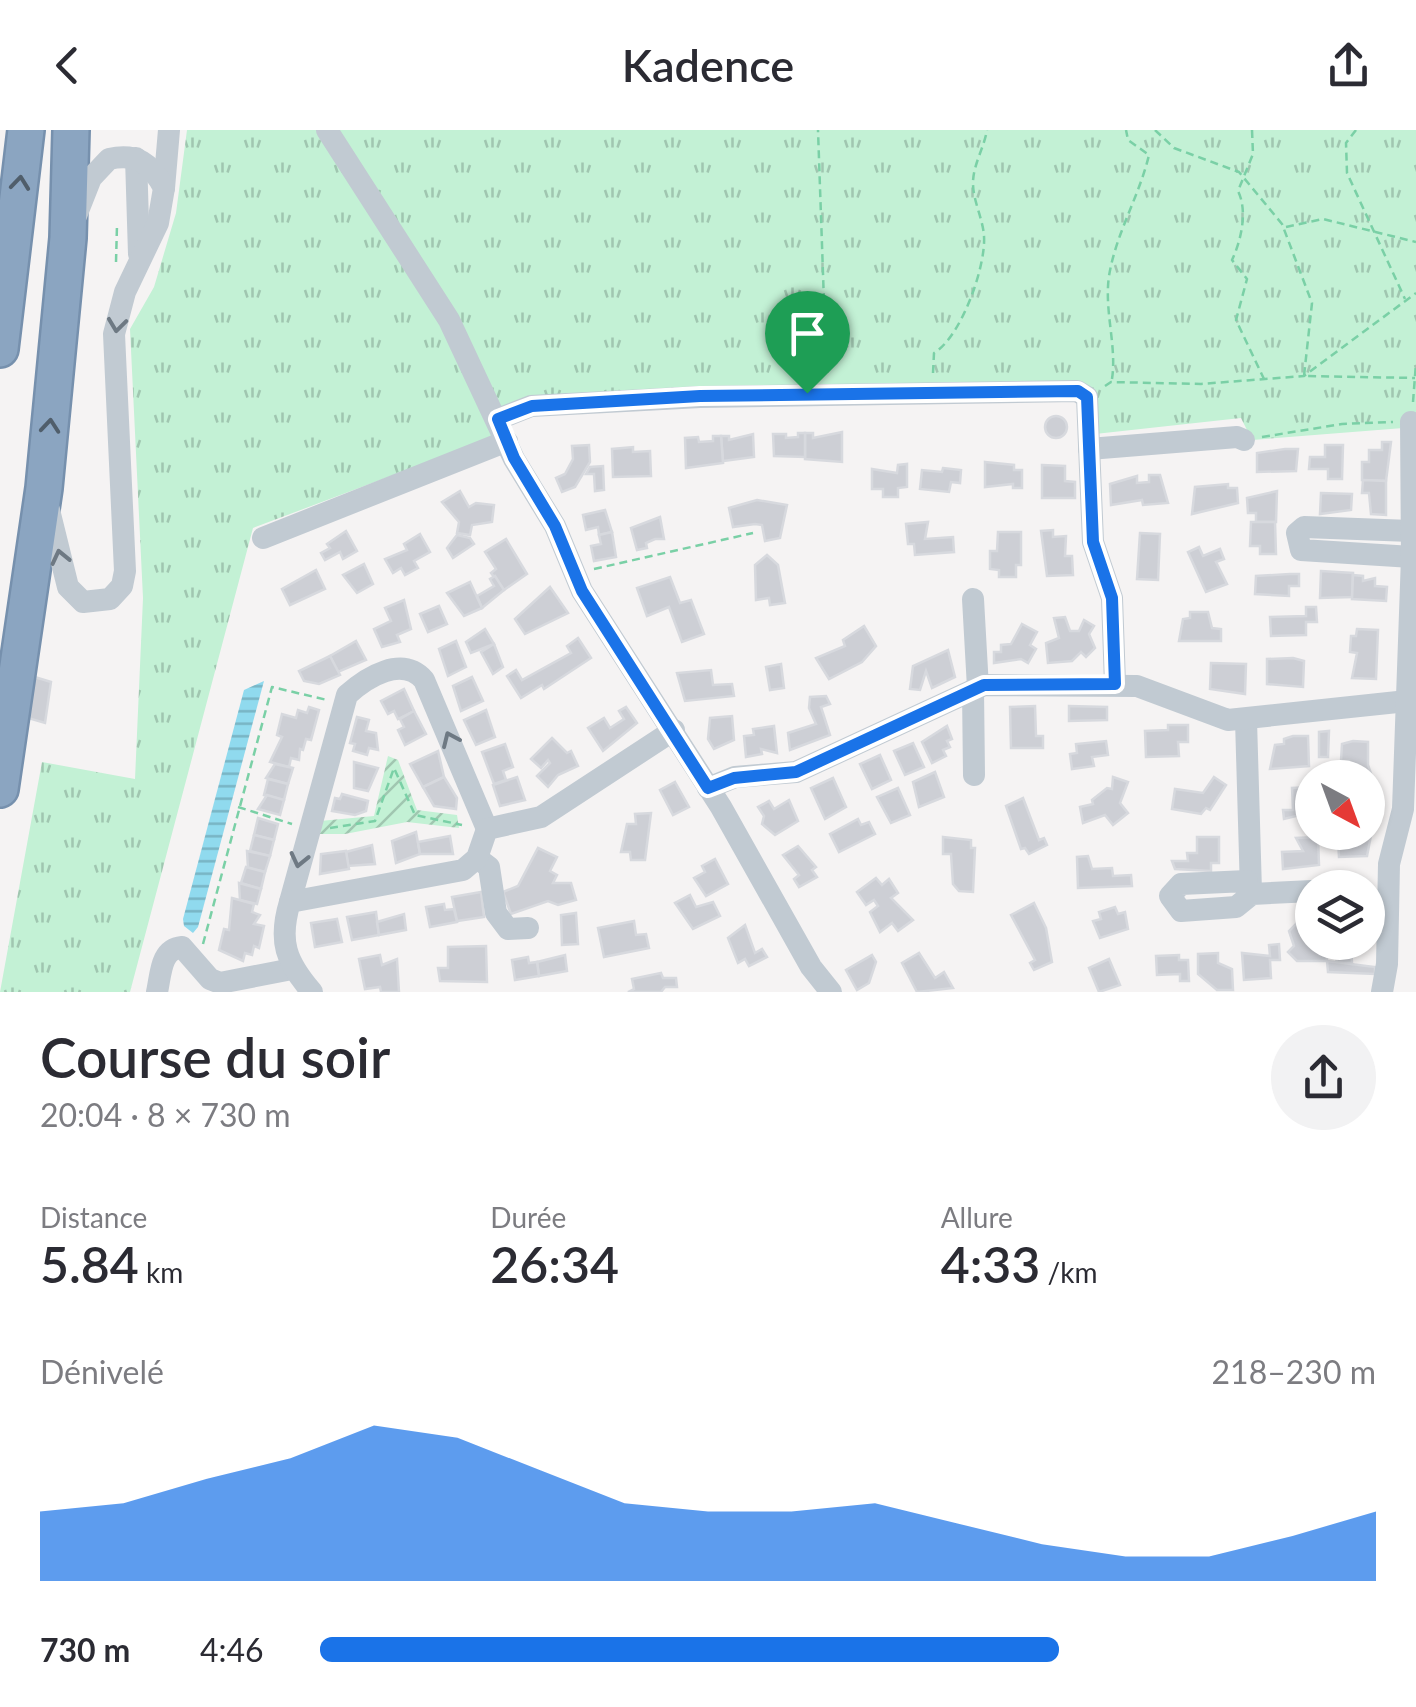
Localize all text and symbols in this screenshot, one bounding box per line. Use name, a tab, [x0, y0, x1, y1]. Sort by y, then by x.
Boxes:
icon: back	[40, 38, 95, 93]
text: Kadence	[622, 38, 794, 92]
icon: share	[1321, 38, 1376, 93]
one-way arrow	[9, 175, 30, 191]
pin	[765, 291, 850, 394]
icon: arrive	[780, 306, 835, 361]
one-way arrow	[107, 317, 128, 333]
one-way arrow	[38, 418, 60, 434]
one-way arrow	[51, 549, 72, 566]
one-way arrow	[442, 731, 462, 749]
north arrow	[1295, 760, 1385, 850]
map controls	[1295, 760, 1385, 960]
one-way arrow	[290, 851, 311, 868]
button: layers	[1295, 870, 1385, 960]
text: Course du soir	[40, 1024, 390, 1090]
button: share	[1271, 1025, 1376, 1130]
text: 20:04 · 8 × 730 m	[40, 1095, 291, 1134]
text: Distance	[40, 1200, 147, 1234]
text: Durée	[490, 1200, 566, 1234]
text: Allure	[941, 1200, 1013, 1234]
text: 5.84	[40, 1234, 139, 1294]
text: 26:34	[490, 1234, 619, 1294]
text: 4:33	[941, 1234, 1040, 1294]
text: km	[139, 1255, 183, 1289]
text: /km	[1040, 1255, 1097, 1289]
text: Dénivelé	[40, 1352, 164, 1391]
text: 218–230 m	[1212, 1352, 1376, 1391]
text: 730 m	[40, 1630, 130, 1669]
text: 4:46	[200, 1630, 264, 1669]

